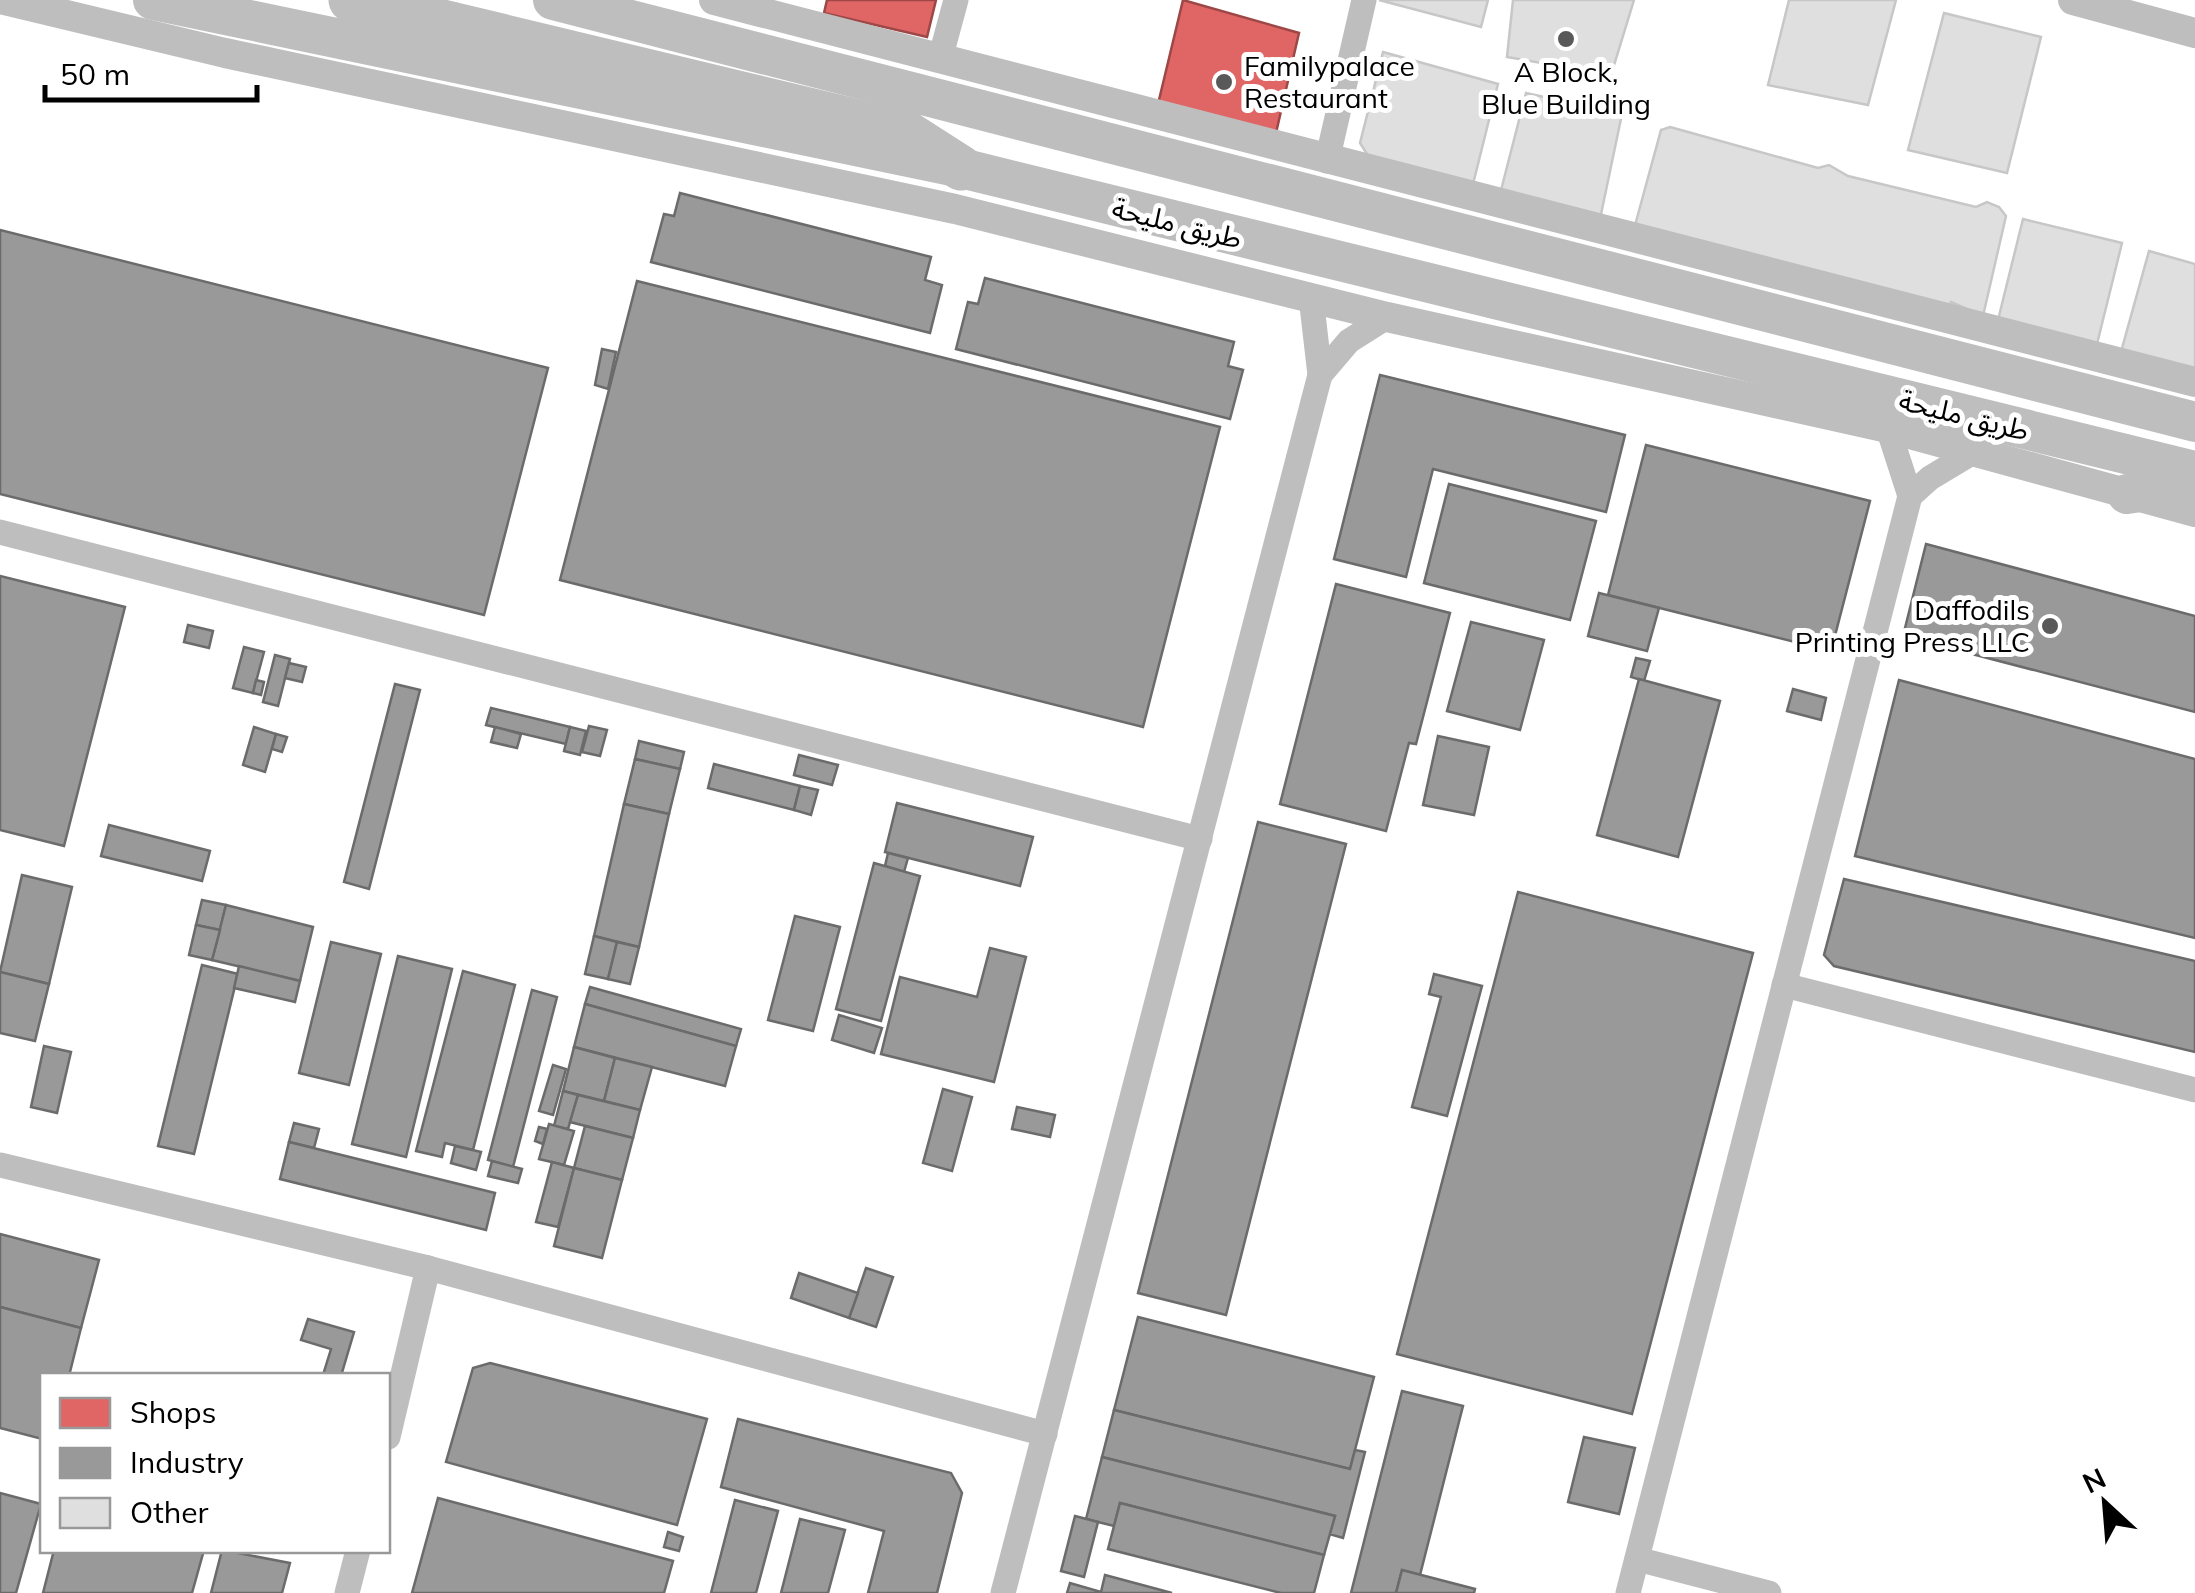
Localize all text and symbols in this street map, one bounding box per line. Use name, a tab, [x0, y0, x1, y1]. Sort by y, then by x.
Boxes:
marker: A Block, Blue Building	[1555, 28, 1577, 50]
scale bar	[45, 40, 258, 102]
place label: Familypalace Restaurant	[1244, 48, 1415, 115]
place label: A Block, Blue Building	[1481, 54, 1651, 121]
text: 50 m	[60, 55, 130, 93]
marker: Familypalace Restaurant	[1213, 71, 1235, 93]
street label: طريق مليحة	[1108, 190, 1246, 256]
street label: طريق مليحة	[1895, 382, 2033, 448]
place label: Daffodils Printing Press LLC	[1795, 592, 2030, 659]
marker: Daffodils Printing Press LLC	[2039, 615, 2061, 637]
legend	[40, 1373, 390, 1553]
text: Shops	[130, 1393, 216, 1431]
text: Industry	[130, 1443, 244, 1481]
north arrow	[2055, 1453, 2155, 1553]
text: N	[2077, 1460, 2111, 1500]
text: Other	[130, 1493, 209, 1531]

